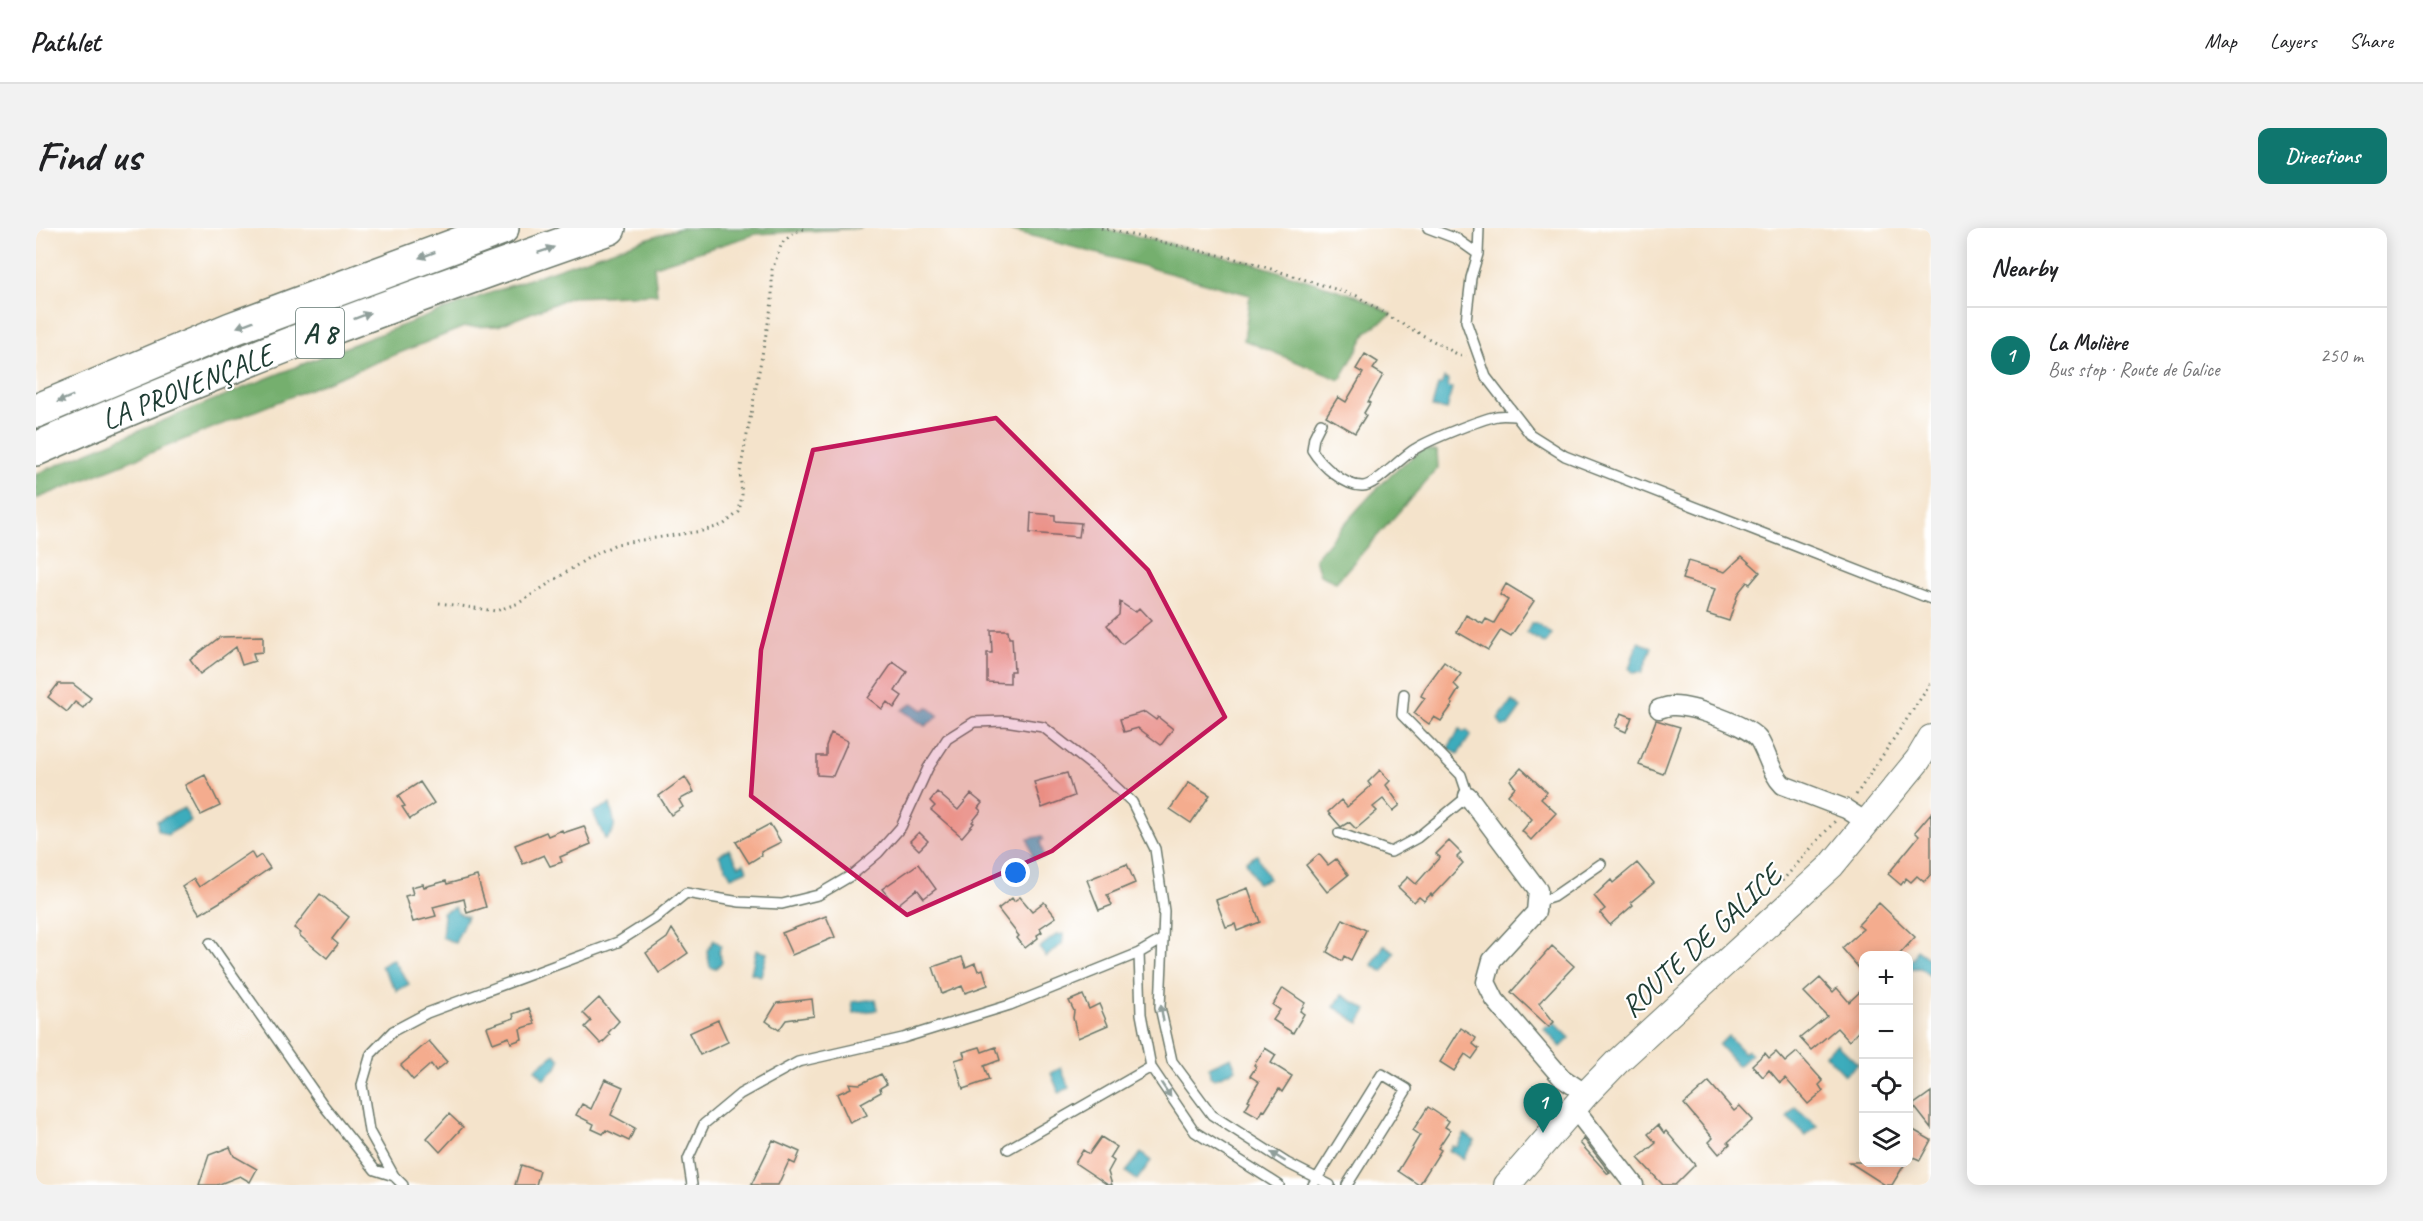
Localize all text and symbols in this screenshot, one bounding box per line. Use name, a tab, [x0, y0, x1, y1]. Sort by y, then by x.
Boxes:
text: Pathlet	[30, 24, 100, 59]
text: Map	[2204, 28, 2237, 54]
text: Layers	[2270, 28, 2316, 54]
text: Share	[2349, 28, 2393, 54]
button: Directions	[2258, 128, 2387, 184]
text: Find us	[36, 130, 141, 183]
one-way arrow	[537, 244, 555, 254]
one-way arrow	[418, 251, 436, 261]
text: Nearby	[1991, 251, 2056, 284]
road number: A 8	[296, 308, 344, 358]
one-way arrow	[354, 311, 372, 321]
one-way arrow	[236, 320, 254, 329]
text: La Molière	[2048, 329, 2127, 357]
street label: LA PROVENÇALE	[96, 334, 282, 439]
text: 1	[2006, 343, 2015, 368]
text: 250 m	[2320, 343, 2363, 368]
text: Bus stop · Route de Galice	[2048, 357, 2220, 382]
one-way arrow	[56, 395, 74, 404]
street label: ROUTE DE GALICE	[1612, 854, 1793, 1025]
your location	[1001, 858, 1030, 887]
map controls	[1859, 951, 1913, 1167]
button: +	[1859, 951, 1913, 1005]
one-way arrow	[1157, 1003, 1166, 1022]
button: −	[1859, 1005, 1913, 1059]
button: locate	[1859, 1059, 1913, 1113]
one-way arrow	[1160, 1081, 1172, 1097]
pin: 1	[1524, 1084, 1562, 1133]
button: layers	[1859, 1113, 1913, 1167]
one-way arrow	[1270, 1152, 1287, 1163]

